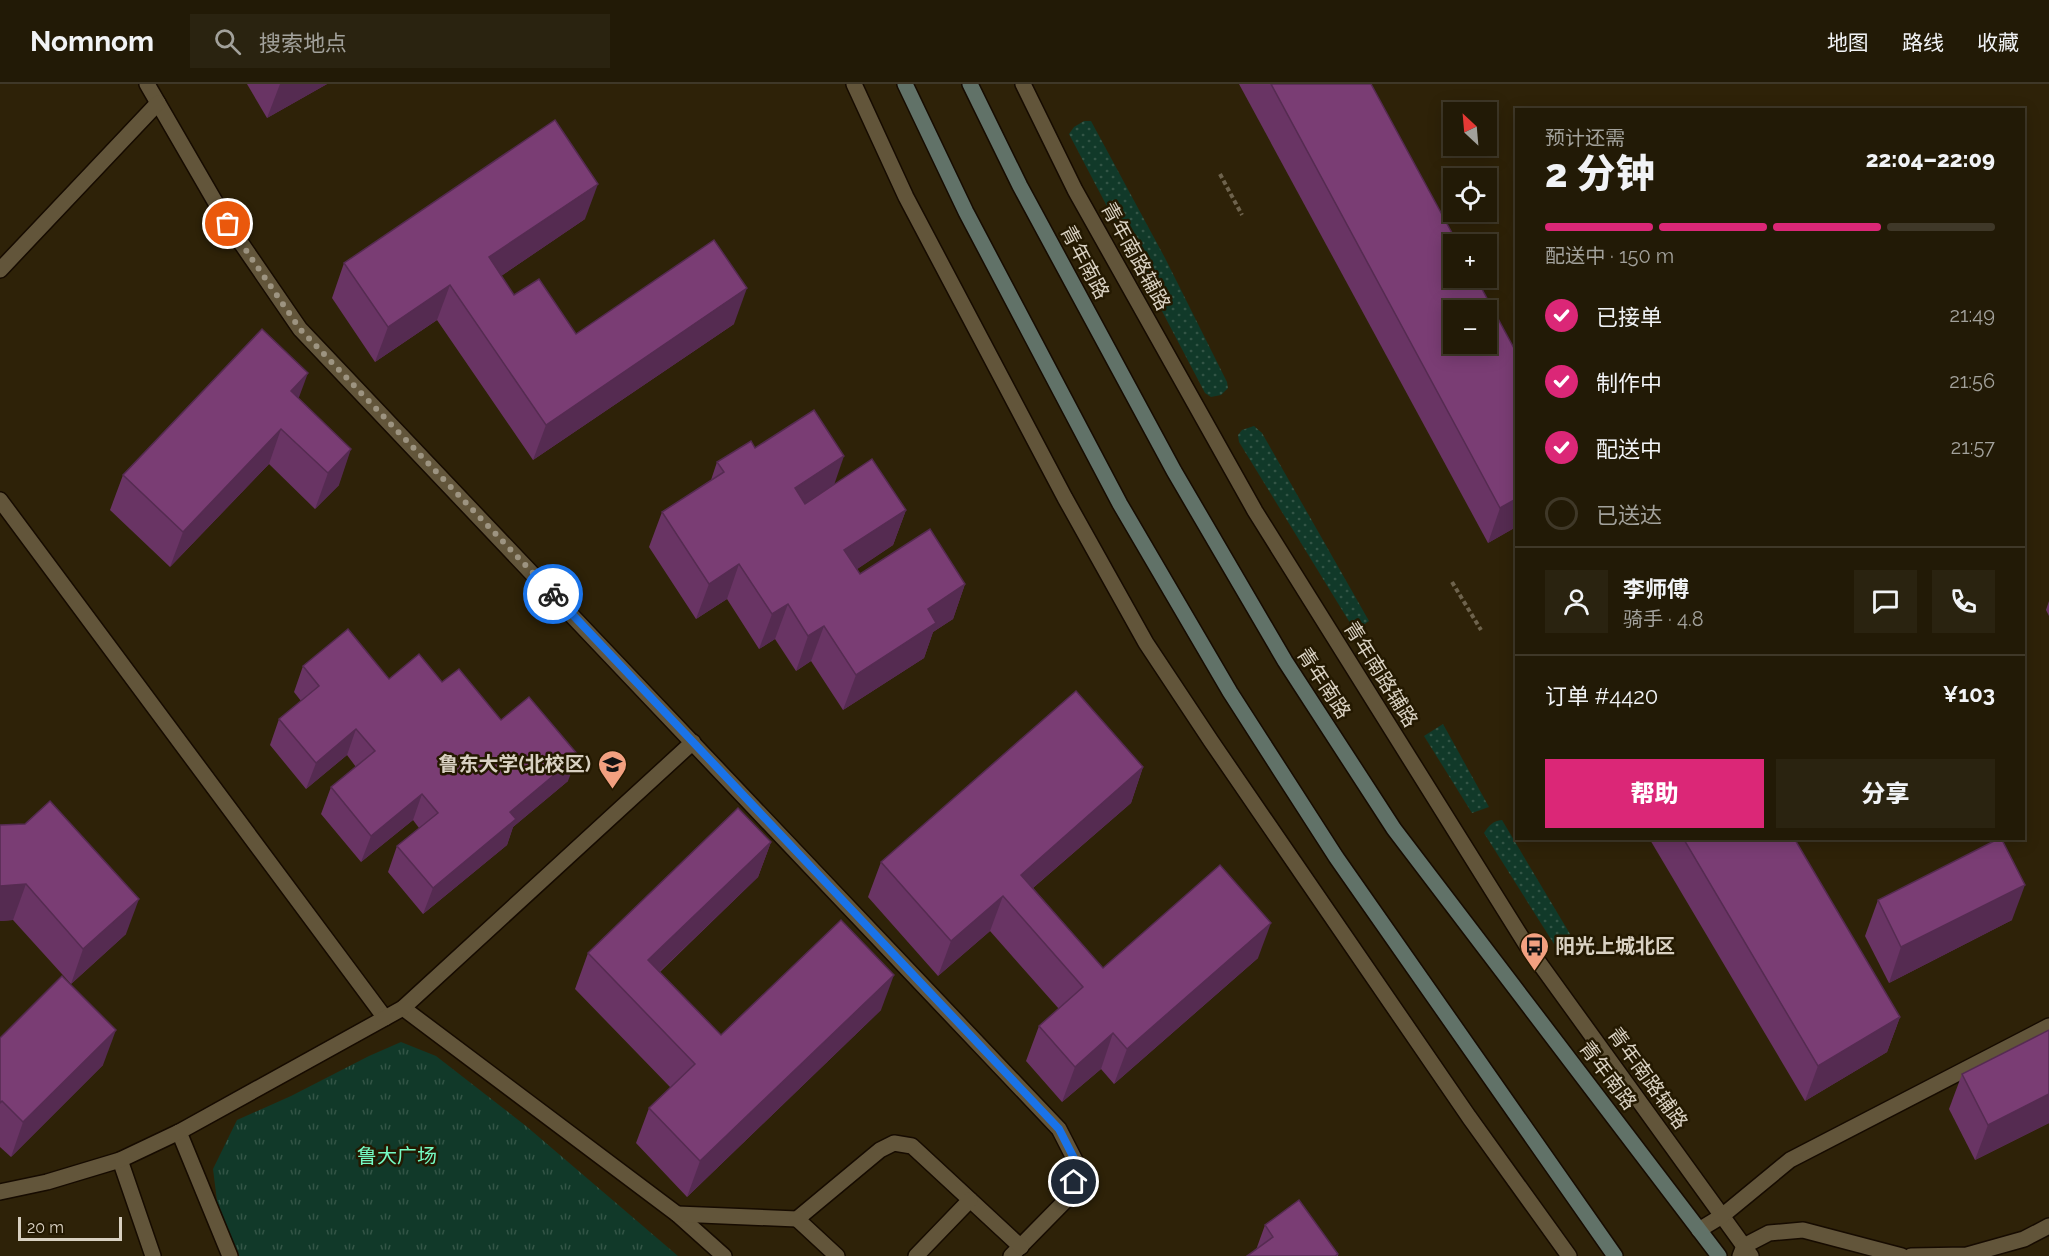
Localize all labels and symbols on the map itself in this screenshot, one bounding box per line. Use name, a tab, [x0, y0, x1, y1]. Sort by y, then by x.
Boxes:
north arrow	[1443, 102, 1497, 156]
pin	[202, 198, 253, 249]
street label: 青年南路辅路	[1096, 198, 1176, 314]
street label: 青年南路	[1056, 221, 1114, 303]
courier	[523, 564, 583, 624]
street label: 青年南路辅路	[1339, 617, 1423, 731]
street label: 青年南路	[1292, 643, 1356, 723]
school or university icon: 鲁东大学(北校区)	[596, 748, 628, 790]
place label: 鲁东大学(北校区)	[439, 752, 591, 776]
bus stop icon: 阳光上城北区	[1518, 930, 1550, 972]
place label: 阳光上城北区	[1555, 934, 1675, 958]
street label: 青年南路辅路	[1603, 1022, 1693, 1134]
street label: 青年南路	[1574, 1036, 1642, 1114]
park label: 鲁大广场	[357, 1144, 437, 1168]
pin	[1048, 1156, 1099, 1207]
scale bar	[18, 1214, 122, 1242]

